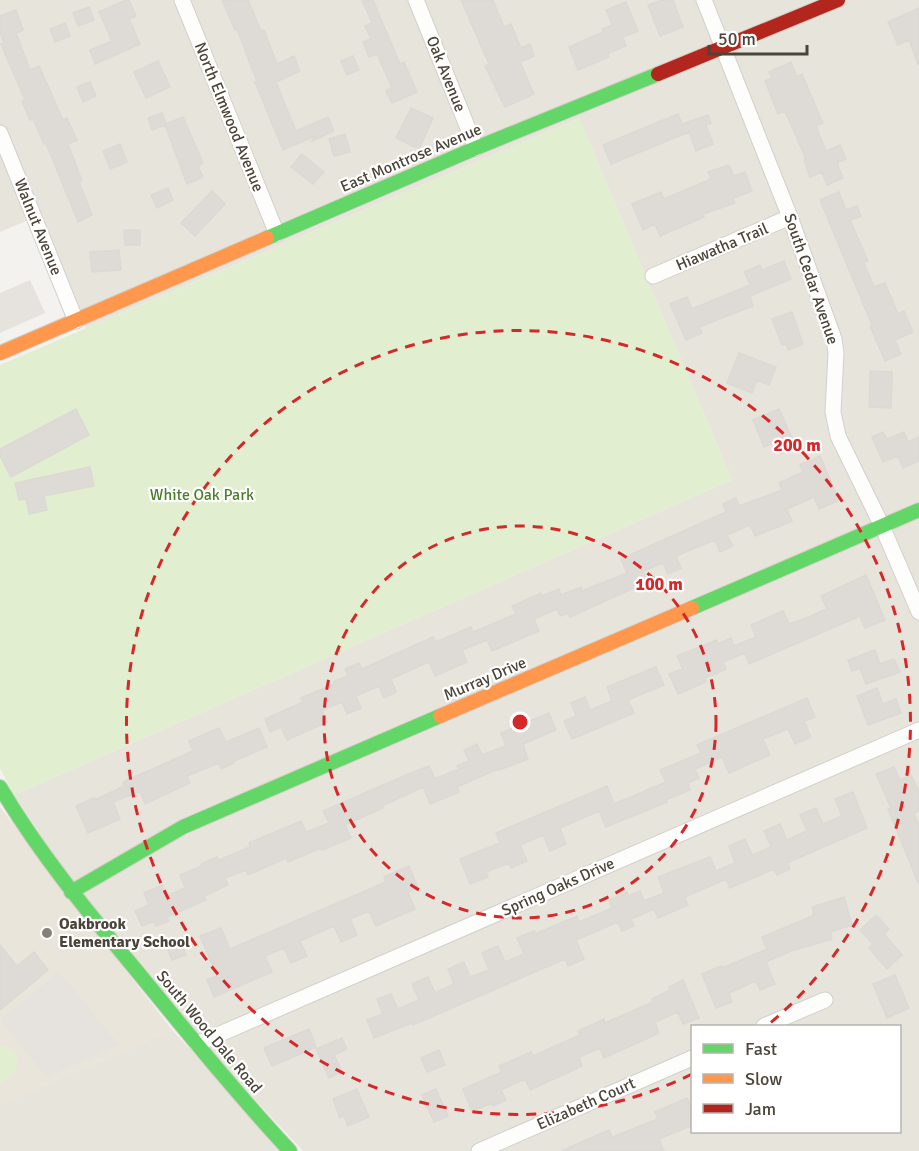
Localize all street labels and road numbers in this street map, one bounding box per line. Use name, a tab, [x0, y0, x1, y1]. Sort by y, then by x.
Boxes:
street label: Oak Avenue	[422, 33, 470, 115]
street label: North Elmwood Avenue	[190, 39, 268, 195]
street label: East Montrose Avenue	[337, 119, 485, 197]
street label: Walnut Avenue	[10, 176, 66, 278]
street label: South Cedar Avenue	[779, 211, 843, 347]
street label: Hiawatha Trail	[673, 218, 771, 275]
street label: Murray Drive	[441, 653, 529, 705]
street label: Spring Oaks Drive	[499, 853, 617, 921]
street label: South Wood Dale Road	[152, 967, 266, 1097]
street label: Elizabeth Court	[534, 1073, 639, 1135]

